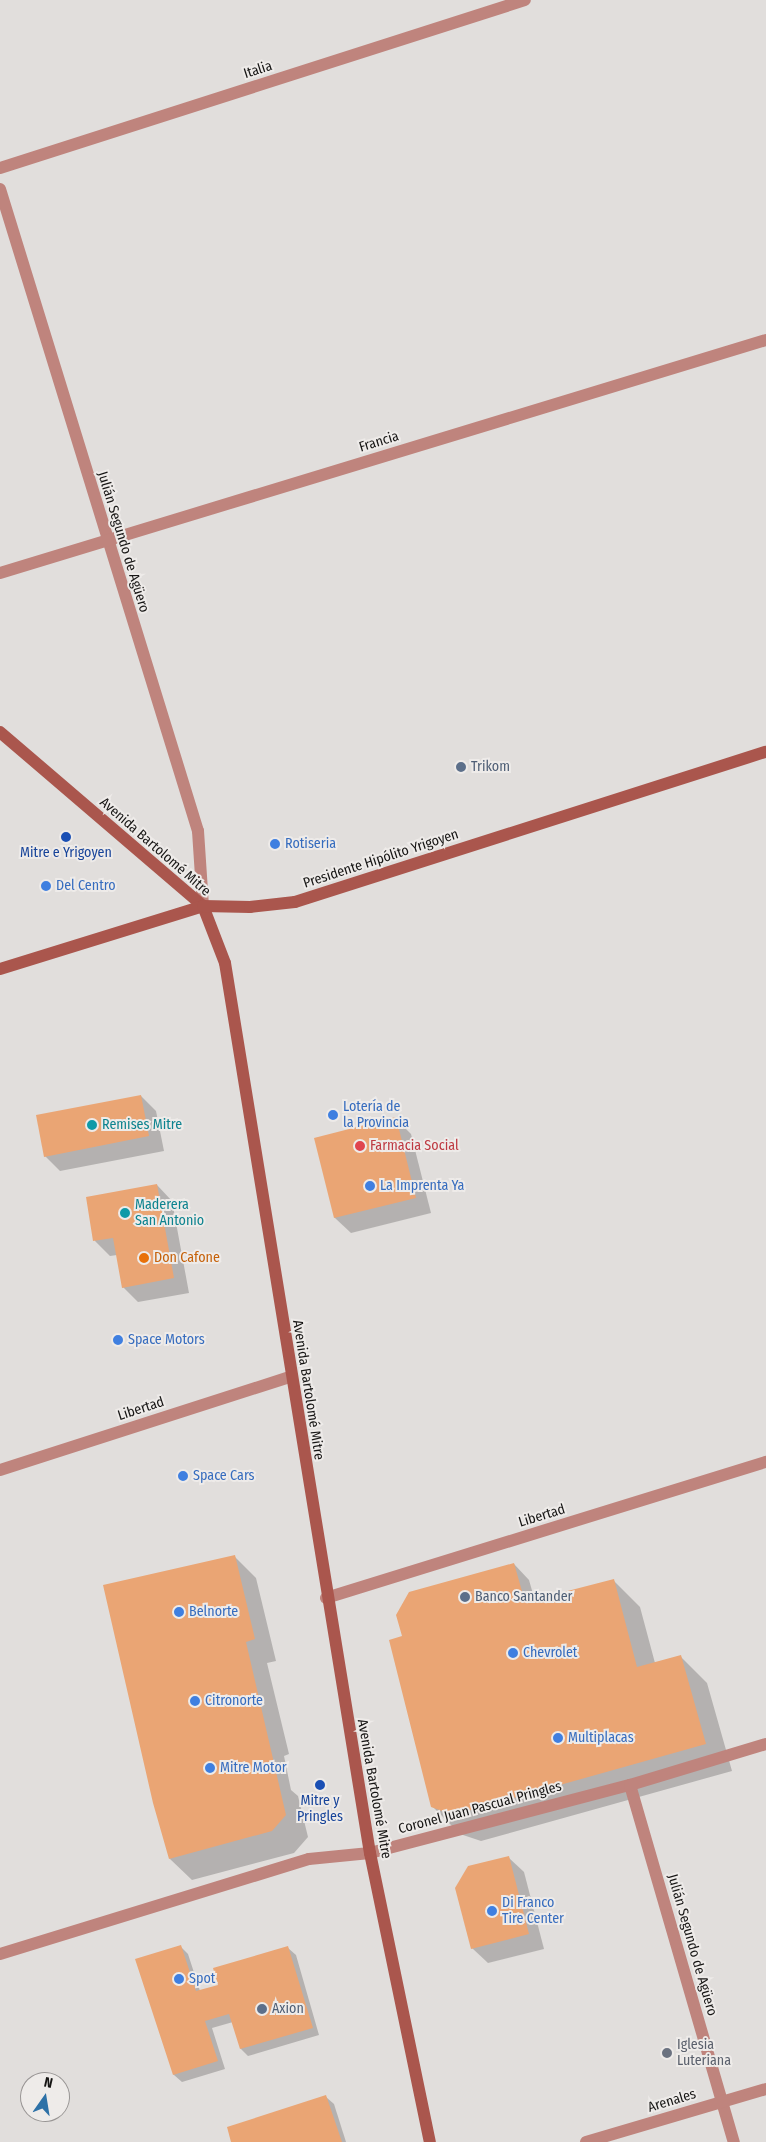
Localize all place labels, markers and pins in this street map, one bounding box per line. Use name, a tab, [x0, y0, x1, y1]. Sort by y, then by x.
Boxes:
place label: Trikom	[471, 759, 510, 775]
marker: Trikom	[455, 761, 467, 773]
marker: Mitre e Yrigoyen	[60, 831, 72, 843]
place label: Rotiseria	[285, 836, 336, 852]
marker: Rotiseria	[269, 838, 281, 850]
place label: Mitre e Yrigoyen	[20, 845, 112, 861]
place label: Del Centro	[56, 878, 116, 894]
marker: Del Centro	[40, 880, 52, 892]
place label: Lotería de la Provincia	[343, 1099, 409, 1132]
marker: Lotería de la Provincia	[327, 1109, 339, 1121]
place label: Remises Mitre	[102, 1117, 182, 1133]
marker: Remises Mitre	[86, 1119, 98, 1131]
place label: Farmacia Social	[370, 1138, 459, 1154]
marker: Farmacia Social	[354, 1140, 366, 1152]
place label: La Imprenta Ya	[380, 1178, 464, 1194]
marker: La Imprenta Ya	[364, 1180, 376, 1192]
place label: Maderera San Antonio	[135, 1197, 204, 1230]
marker: Maderera San Antonio	[119, 1207, 131, 1219]
place label: Don Cafone	[154, 1250, 220, 1266]
marker: Don Cafone	[138, 1252, 150, 1264]
place label: Space Motors	[128, 1332, 205, 1348]
marker: Space Motors	[112, 1334, 124, 1346]
place label: Space Cars	[193, 1468, 255, 1484]
marker: Space Cars	[177, 1470, 189, 1482]
place label: Banco Santander	[475, 1589, 572, 1605]
marker: Banco Santander	[459, 1591, 471, 1603]
place label: Belnorte	[189, 1604, 238, 1620]
marker: Belnorte	[173, 1606, 185, 1618]
place label: Chevrolet	[523, 1645, 577, 1661]
marker: Chevrolet	[507, 1647, 519, 1659]
place label: Citronorte	[205, 1693, 263, 1709]
marker: Citronorte	[189, 1695, 201, 1707]
place label: Multiplacas	[568, 1730, 634, 1746]
marker: Multiplacas	[552, 1732, 564, 1744]
place label: Mitre Motor	[220, 1760, 287, 1776]
marker: Mitre Motor	[204, 1762, 216, 1774]
marker: Mitre y Pringles	[314, 1779, 326, 1791]
place label: Mitre y Pringles	[297, 1793, 343, 1825]
place label: Di Franco Tire Center	[502, 1895, 564, 1928]
marker: Di Franco Tire Center	[486, 1905, 498, 1917]
place label: Spot	[189, 1971, 215, 1987]
marker: Spot	[173, 1973, 185, 1985]
place label: Axion	[272, 2001, 304, 2017]
marker: Axion	[256, 2003, 268, 2015]
place label: Iglesia Luteriana	[677, 2037, 731, 2070]
marker: Iglesia Luteriana	[661, 2047, 673, 2059]

